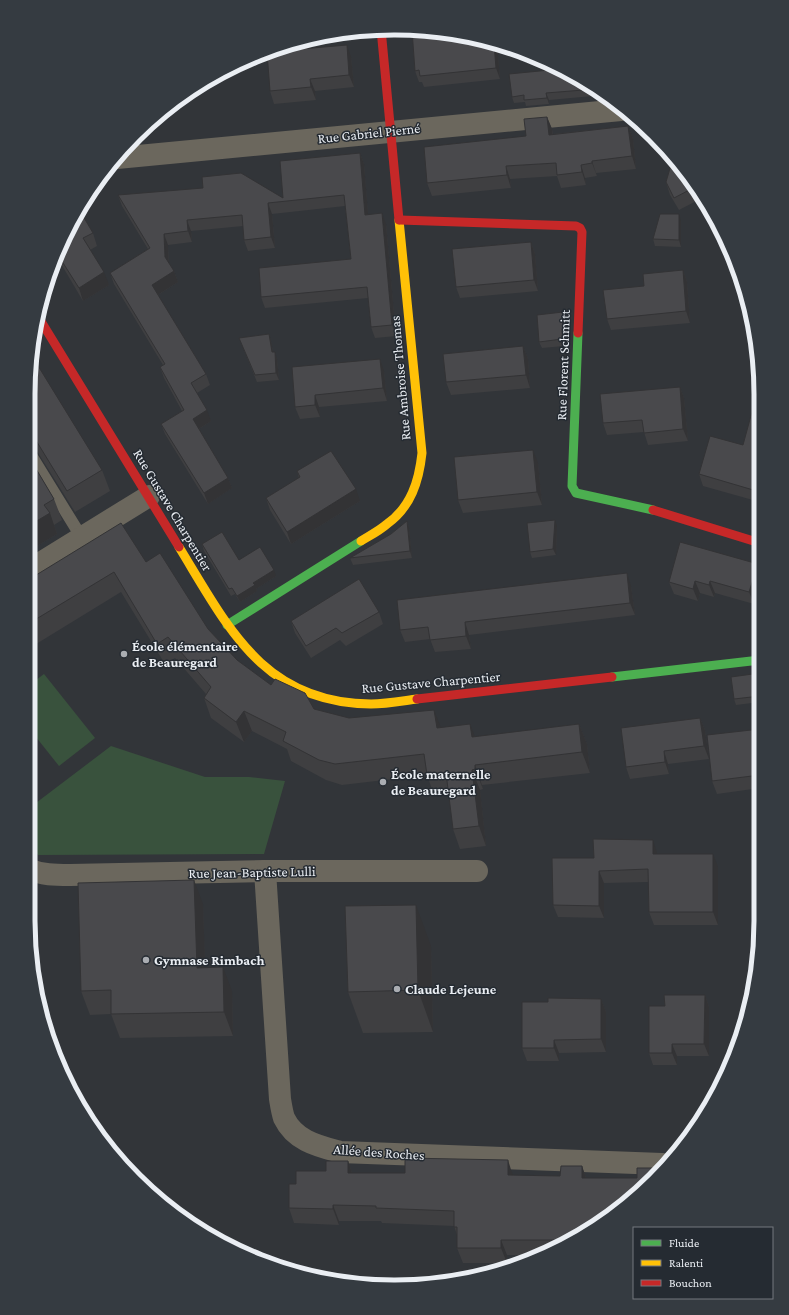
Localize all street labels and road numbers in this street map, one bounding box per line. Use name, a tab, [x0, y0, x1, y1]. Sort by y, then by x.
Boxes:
street label: Rue Gabriel Pierné	[317, 120, 421, 146]
street label: Rue Florent Schmitt	[553, 309, 573, 421]
street label: Rue Ambroise Thomas	[387, 315, 413, 441]
street label: Rue Gustave Charpentier	[130, 446, 216, 574]
street label: Rue Gustave Charpentier	[361, 668, 501, 696]
street label: Rue Jean-Baptiste Lulli	[188, 863, 316, 881]
street label: Allée des Roches	[333, 1141, 425, 1163]

